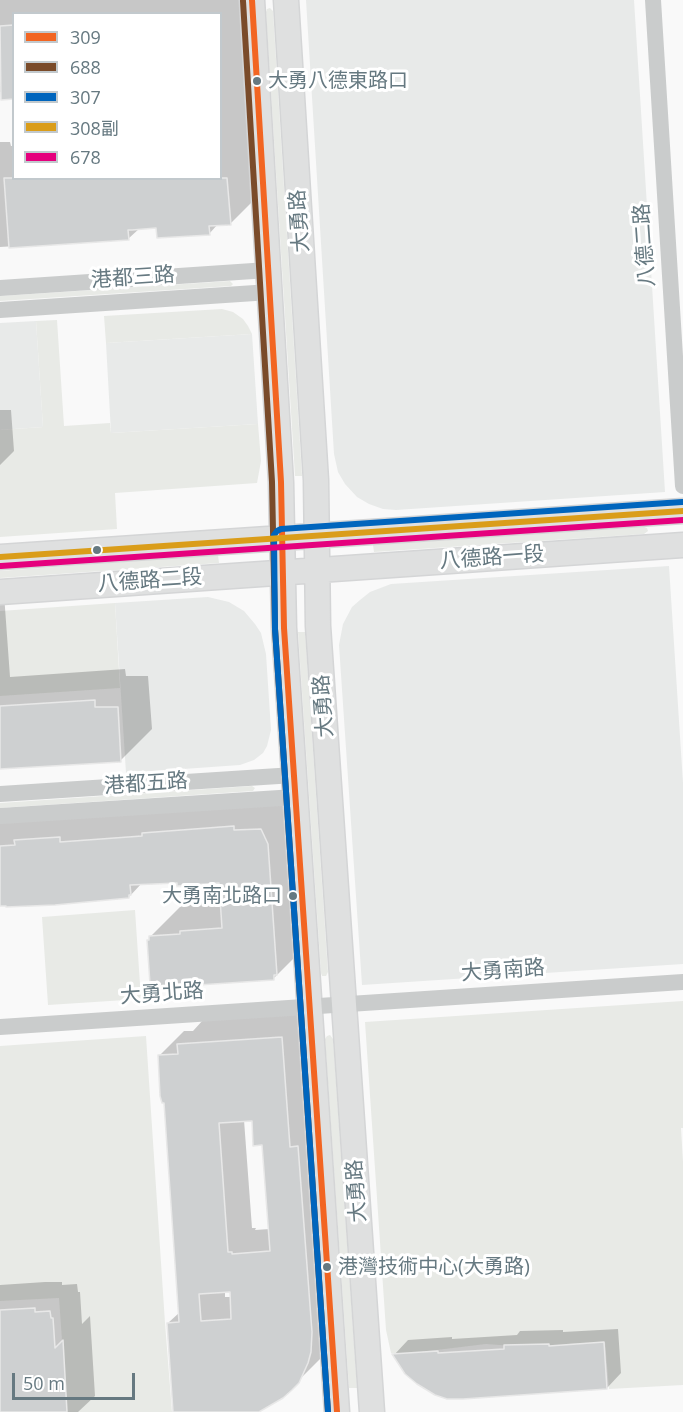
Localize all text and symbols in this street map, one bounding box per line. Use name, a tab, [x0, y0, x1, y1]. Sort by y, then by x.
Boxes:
legend	[12, 12, 222, 180]
text: 309	[70, 25, 101, 49]
text: 688	[70, 55, 101, 79]
place label: 大勇八德東路口	[268, 69, 408, 93]
marker: 大勇八德東路口	[251, 75, 263, 87]
text: 307	[70, 85, 101, 109]
text: 308副	[70, 116, 119, 140]
text: 678	[70, 145, 101, 169]
street label: 大勇路	[285, 189, 315, 253]
street label: 八德二路	[630, 202, 660, 288]
street label: 港都三路	[90, 263, 176, 293]
street label: 八德路一段	[439, 542, 545, 574]
unlabelled marker	[91, 544, 103, 556]
street label: 八德路二段	[97, 565, 203, 597]
street label: 大勇路	[309, 674, 339, 738]
street label: 港都五路	[103, 769, 189, 799]
place label: 大勇南北路口	[162, 884, 282, 908]
marker: 大勇南北路口	[287, 890, 299, 902]
street label: 大勇南路	[460, 956, 546, 986]
street label: 大勇北路	[119, 979, 205, 1009]
street label: 大勇路	[342, 1159, 372, 1223]
place label: 港灣技術中心(大勇路)	[338, 1255, 530, 1279]
marker: 港灣技術中心(大勇路)	[321, 1261, 333, 1273]
scale bar	[15, 1361, 138, 1399]
text: 50 m	[23, 1371, 65, 1395]

